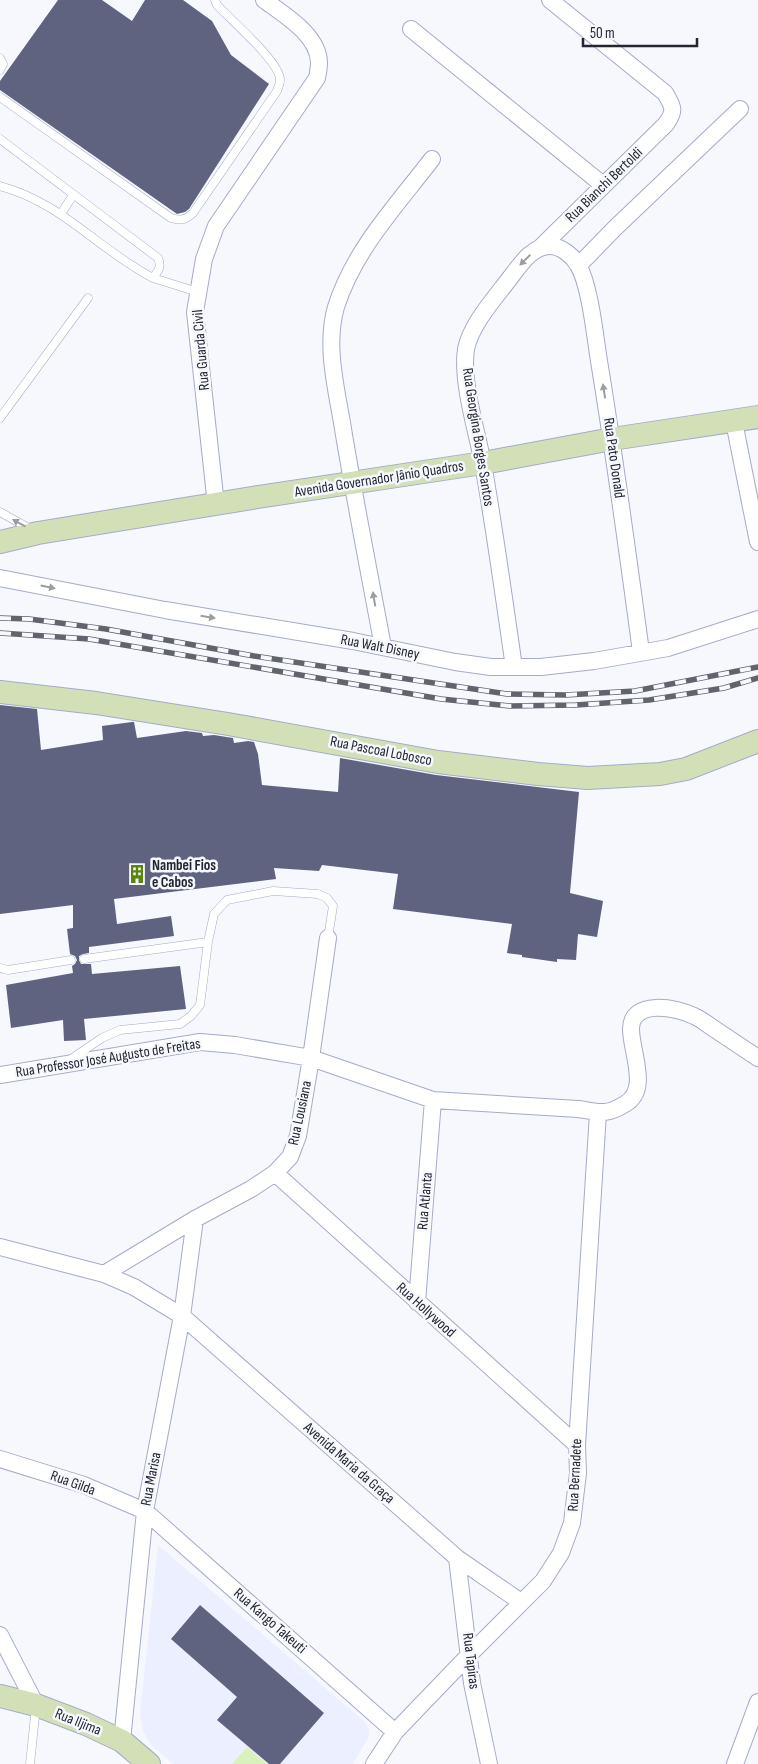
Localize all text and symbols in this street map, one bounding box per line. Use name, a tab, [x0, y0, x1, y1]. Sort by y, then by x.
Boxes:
scale bar	[583, 15, 697, 47]
text: 50 m	[590, 24, 615, 43]
street label: Rua Bianchi Bertoldi	[561, 143, 647, 227]
one-way arrow	[520, 254, 532, 266]
street label: Rua Guarda Civil	[188, 309, 214, 391]
street label: Rua Georgina Borges Santos	[458, 367, 498, 507]
one-way arrow	[599, 382, 607, 398]
street label: Rua Pato Donald	[599, 416, 629, 500]
street label: Avenida Governador Jânio Quadros	[292, 456, 465, 502]
one-way arrow	[11, 519, 26, 527]
one-way arrow	[40, 584, 56, 592]
one-way arrow	[369, 591, 377, 607]
one-way arrow	[200, 614, 216, 622]
street label: Rua Walt Disney	[339, 630, 421, 664]
street label: Rua Pascoal Lobosco	[328, 732, 434, 770]
place label: Nambei Fios e Cabos	[152, 856, 216, 892]
building icon: Nambei Fios e Cabos	[126, 863, 148, 885]
street label: Rua Professor José Augusto de Freitas	[14, 1034, 202, 1082]
street label: Rua Lousiana	[284, 1079, 316, 1147]
street label: Rua Atlanta	[413, 1171, 437, 1231]
street label: Rua Hollywood	[392, 1278, 460, 1342]
street label: Avenida Maria da Graça	[299, 1417, 399, 1508]
street label: Rua Bernadete	[564, 1438, 586, 1512]
street label: Rua Marisa	[136, 1450, 166, 1507]
street label: Rua Gilda	[48, 1466, 98, 1500]
street label: Rua Kango Takeuti	[229, 1584, 311, 1658]
street label: Rua Tapiras	[458, 1632, 484, 1690]
street label: Rua Iljima	[52, 1704, 104, 1740]

